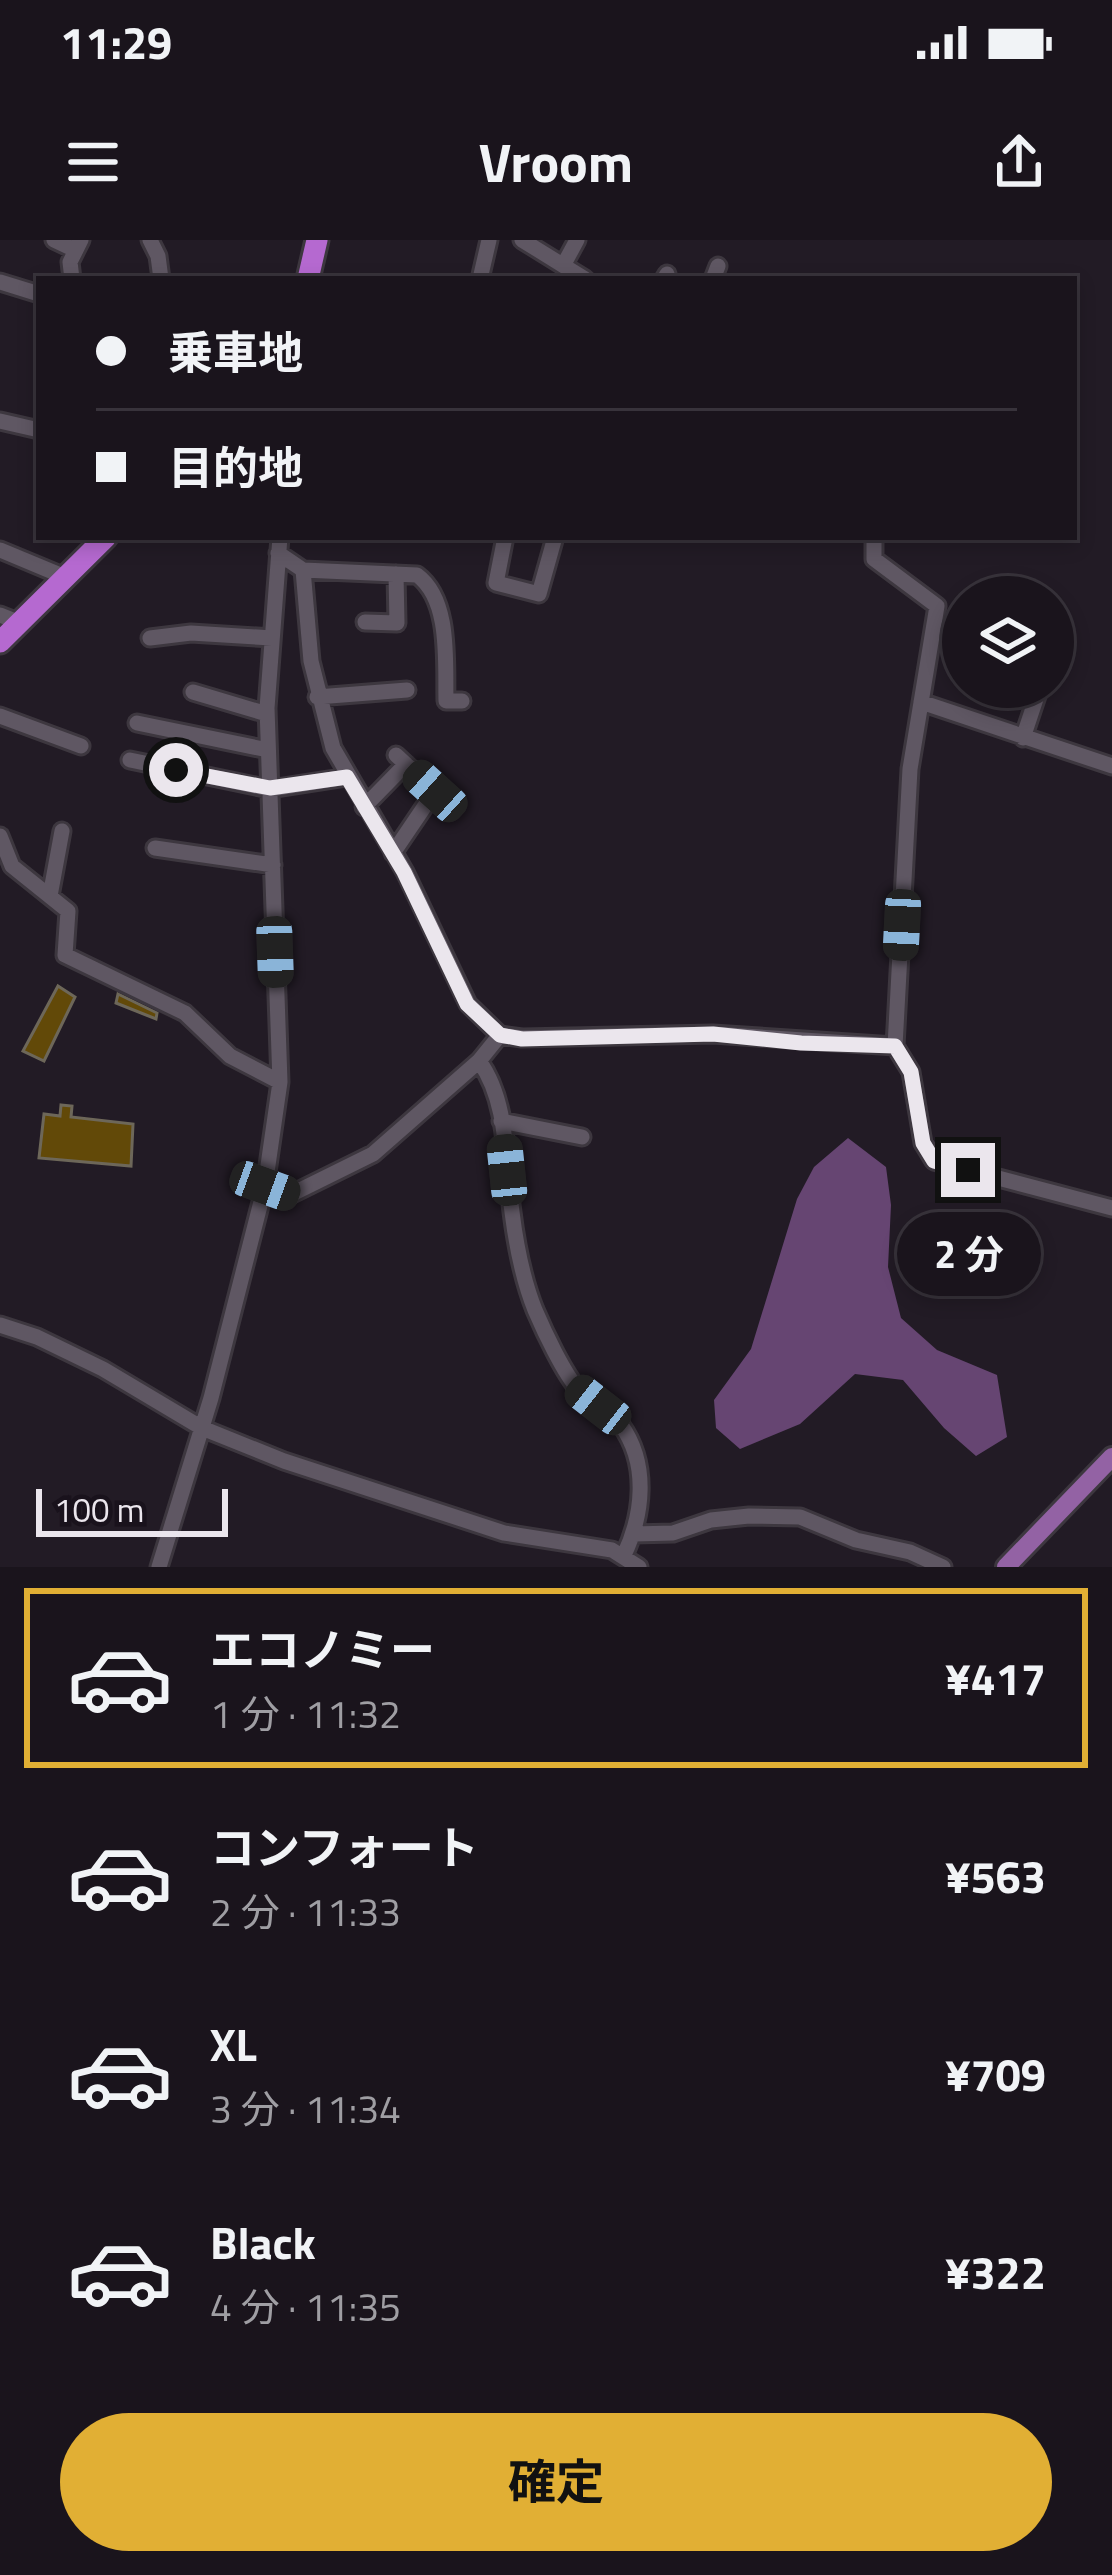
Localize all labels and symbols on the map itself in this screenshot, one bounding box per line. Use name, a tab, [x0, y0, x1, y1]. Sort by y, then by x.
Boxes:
route start	[149, 743, 203, 797]
car	[396, 754, 474, 828]
car	[882, 888, 922, 962]
car	[256, 915, 294, 989]
car	[485, 1132, 529, 1208]
route end	[941, 1143, 995, 1197]
car	[225, 1157, 305, 1215]
callout: 2 分	[896, 1212, 1040, 1296]
car	[559, 1369, 637, 1441]
scale bar	[36, 1483, 228, 1536]

